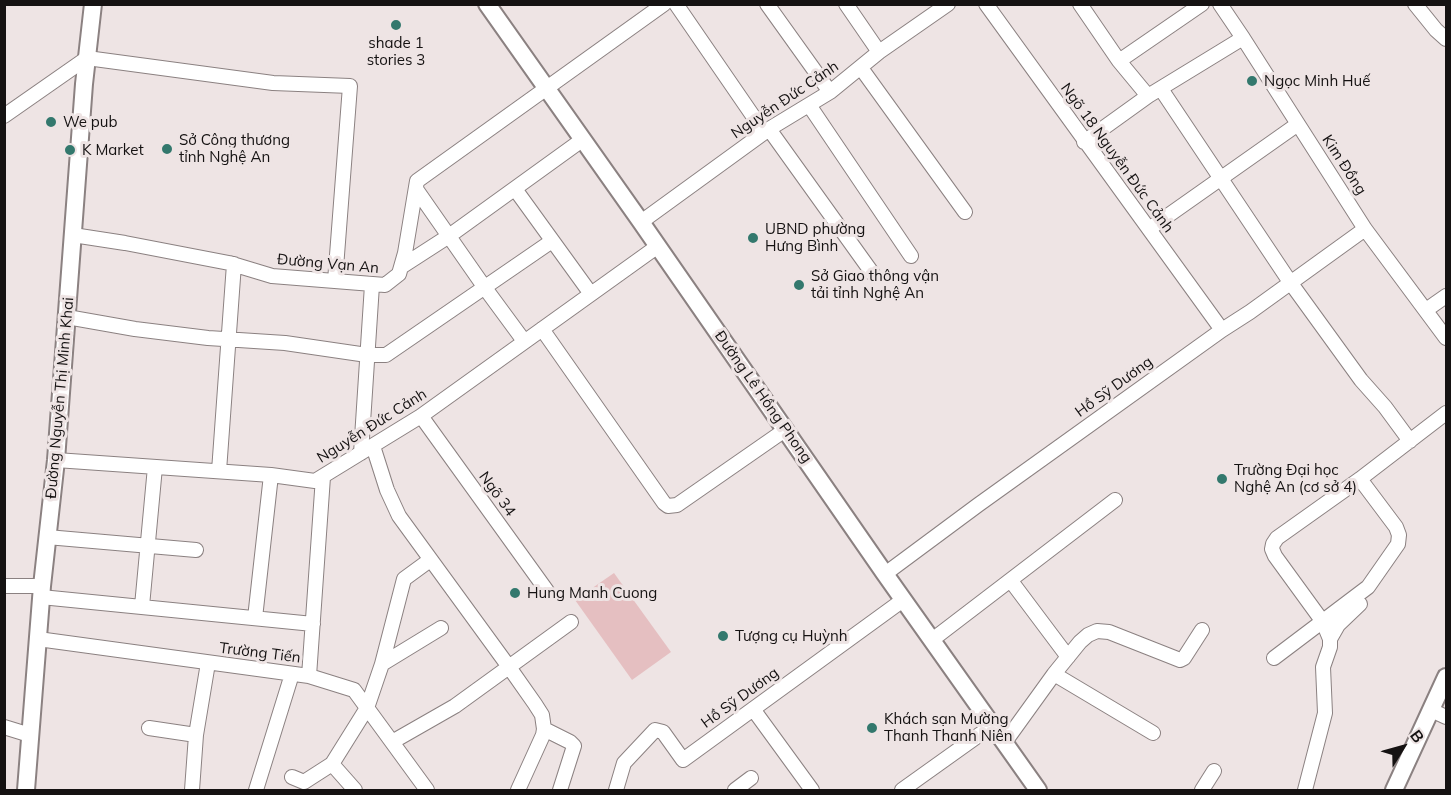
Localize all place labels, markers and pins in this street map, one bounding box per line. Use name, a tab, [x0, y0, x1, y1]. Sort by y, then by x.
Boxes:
marker: shade 1 stories 3	[389, 18, 403, 32]
place label: shade 1 stories 3	[367, 34, 425, 69]
place label: Ngọc Minh Huế	[1264, 72, 1370, 90]
marker: Ngọc Minh Huế	[1245, 74, 1259, 88]
place label: We pub	[63, 113, 118, 131]
marker: We pub	[44, 115, 58, 129]
place label: Sở Công thương tỉnh Nghệ An	[179, 131, 290, 166]
place label: K Market	[82, 141, 144, 159]
marker: Sở Công thương tỉnh Nghệ An	[160, 142, 174, 156]
marker: K Market	[63, 143, 77, 157]
place label: UBND phường Hưng Bình	[765, 220, 865, 255]
marker: UBND phường Hưng Bình	[746, 231, 760, 245]
place label: Sở Giao thông vận tải tỉnh Nghệ An	[811, 267, 939, 302]
marker: Sở Giao thông vận tải tỉnh Nghệ An	[792, 278, 806, 292]
place label: Trường Đại học Nghệ An (cơ sở 4)	[1234, 461, 1357, 496]
marker: Trường Đại học Nghệ An (cơ sở 4)	[1215, 472, 1229, 486]
place label: Hung Manh Cuong	[527, 584, 657, 602]
marker: Hung Manh Cuong	[508, 586, 522, 600]
place label: Tượng cụ Huỳnh	[735, 627, 848, 645]
marker: Tượng cụ Huỳnh	[716, 629, 730, 643]
place label: Khách sạn Mường Thanh Thanh Niên	[884, 710, 1012, 745]
marker: Khách sạn Mường Thanh Thanh Niên	[865, 721, 879, 735]

